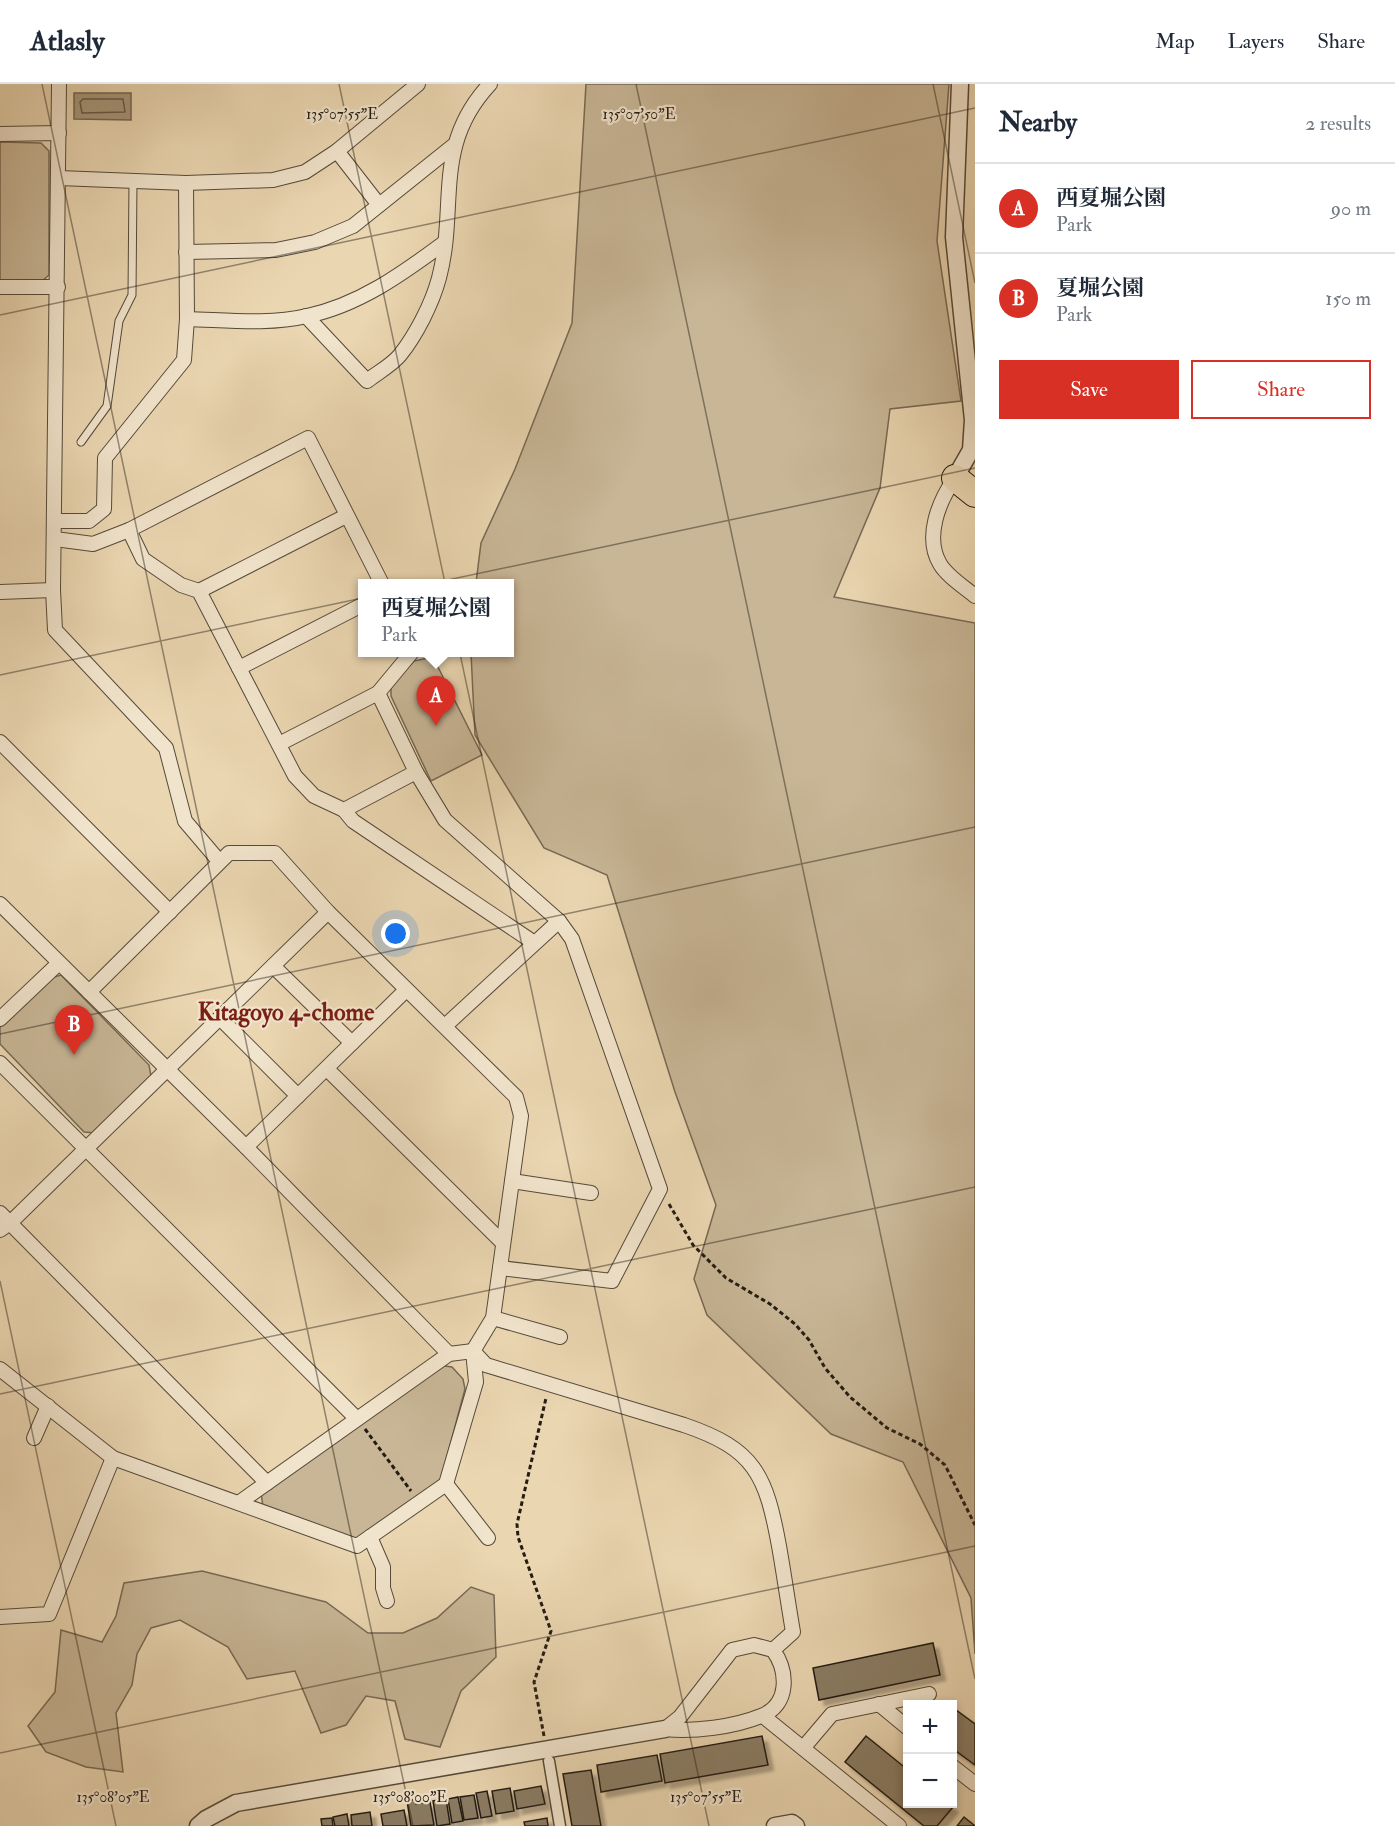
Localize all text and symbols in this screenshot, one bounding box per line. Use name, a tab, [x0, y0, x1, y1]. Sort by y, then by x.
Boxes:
text: Atlasly	[30, 24, 104, 59]
text: Map	[1155, 28, 1195, 55]
text: Layers	[1228, 28, 1284, 55]
text: Share	[1317, 28, 1365, 55]
text: 135°07'55"E	[306, 105, 378, 124]
text: 135°07'50"E	[603, 105, 676, 124]
text: Nearby	[999, 107, 1077, 139]
text: 2 results	[1305, 111, 1371, 136]
text: 西夏堀公園	[1056, 184, 1166, 212]
text: A	[1012, 196, 1025, 221]
text: 90 m	[1331, 196, 1371, 221]
text: Park	[1056, 212, 1092, 237]
text: 夏堀公園	[1056, 274, 1144, 302]
text: B	[1012, 286, 1025, 311]
text: 150 m	[1325, 286, 1371, 311]
text: Park	[1056, 302, 1092, 327]
button: Save	[999, 360, 1179, 419]
button: Share	[1191, 360, 1371, 419]
popup	[358, 579, 514, 657]
text: 西夏堀公園	[381, 594, 491, 622]
text: Park	[381, 622, 417, 647]
pin: A	[416, 676, 456, 726]
your location	[381, 919, 410, 948]
district label: Kitagoyo 4-chome	[198, 997, 374, 1028]
pin: B	[54, 1006, 94, 1055]
map controls	[903, 1700, 957, 1808]
button: +	[903, 1700, 957, 1754]
button: −	[903, 1754, 957, 1808]
text: 135°08'05"E	[76, 1788, 150, 1807]
text: 135°08'00"E	[373, 1788, 447, 1807]
text: 135°07'55"E	[670, 1788, 742, 1807]

